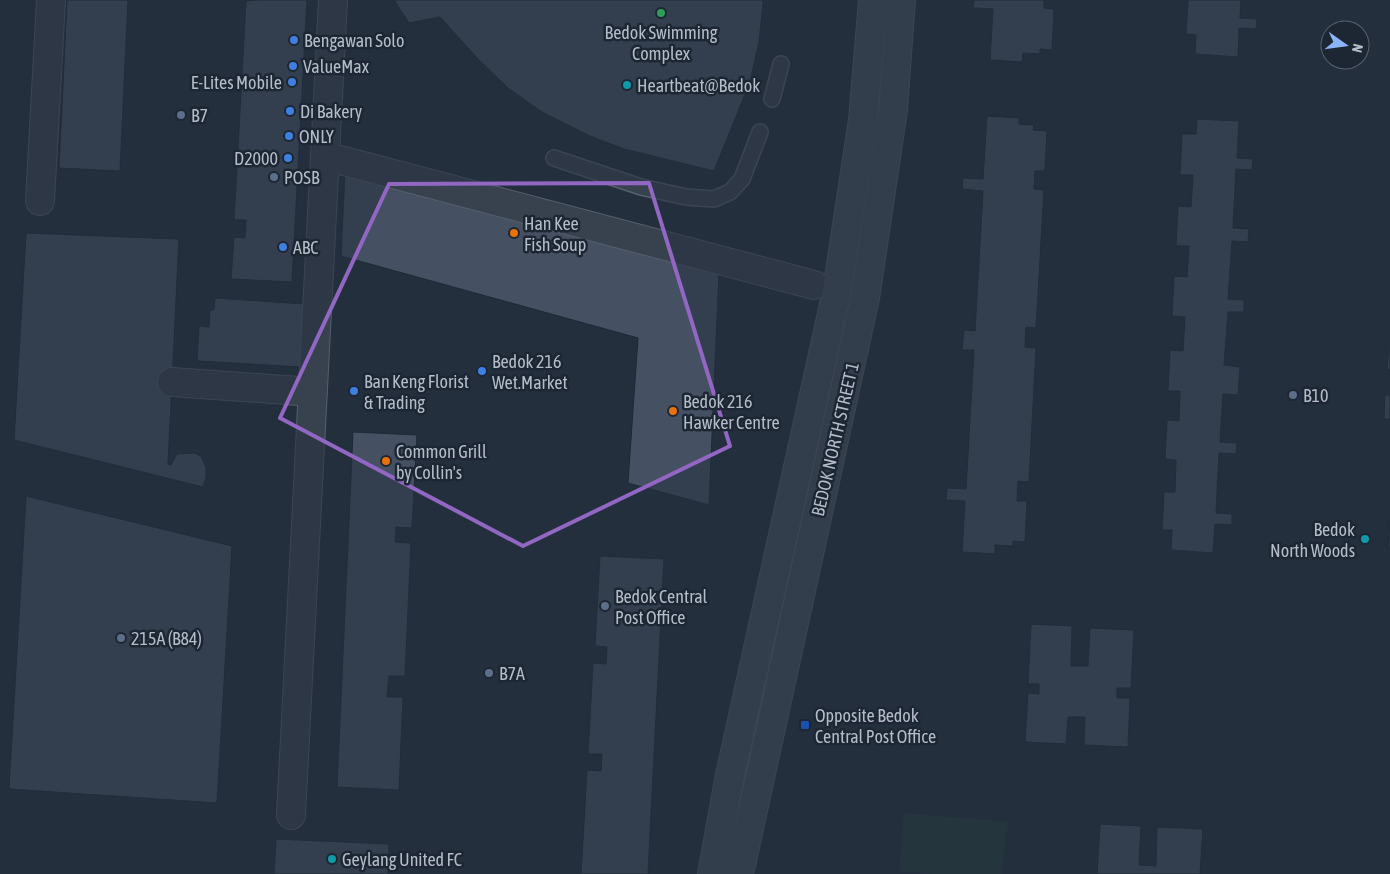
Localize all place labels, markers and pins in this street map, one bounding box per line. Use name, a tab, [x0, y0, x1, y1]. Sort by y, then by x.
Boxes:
marker: Bedok Swimming Complex	[655, 7, 667, 19]
place label: Bedok Swimming Complex	[605, 22, 718, 64]
place label: Bengawan Solo	[304, 30, 404, 51]
marker: Bengawan Solo	[288, 34, 300, 46]
place label: ValueMax	[303, 56, 369, 77]
marker: ValueMax	[287, 60, 299, 72]
place label: E-Lites Mobile	[191, 72, 282, 93]
place label: Heartbeat@Bedok	[637, 75, 760, 96]
marker: E-Lites Mobile	[286, 76, 298, 88]
marker: Heartbeat@Bedok	[621, 79, 633, 91]
place label: Di Bakery	[300, 101, 362, 122]
place label: B7	[191, 105, 208, 126]
marker: Di Bakery	[284, 105, 296, 117]
marker: B7	[175, 109, 187, 121]
place label: ONLY	[299, 126, 334, 147]
marker: ONLY	[283, 130, 295, 142]
place label: D2000	[234, 148, 278, 169]
marker: D2000	[282, 152, 294, 164]
place label: POSB	[284, 167, 320, 188]
marker: POSB	[268, 171, 280, 183]
place label: Han Kee Fish Soup	[524, 213, 586, 255]
marker: Han Kee Fish Soup	[508, 227, 520, 239]
place label: ABC	[293, 237, 318, 258]
marker: ABC	[277, 241, 289, 253]
place label: Bedok 216 Wet.Market	[492, 351, 568, 393]
marker: Bedok 216 Wet.Market	[476, 365, 488, 377]
place label: Ban Keng Florist & Trading	[364, 371, 469, 413]
marker: Ban Keng Florist & Trading	[348, 385, 360, 397]
place label: B10	[1303, 385, 1328, 406]
marker: B10	[1287, 389, 1299, 401]
place label: Bedok 216 Hawker Centre	[683, 391, 780, 433]
marker: Bedok 216 Hawker Centre	[667, 405, 679, 417]
place label: Common Grill by Collin's	[396, 441, 487, 483]
marker: Common Grill by Collin's	[380, 455, 392, 467]
place label: Bedok North Woods	[1270, 519, 1355, 561]
marker: Bedok North Woods	[1359, 533, 1371, 545]
place label: Bedok Central Post Office	[615, 586, 707, 628]
marker: Bedok Central Post Office	[599, 600, 611, 612]
place label: 215A (B84)	[131, 628, 202, 649]
marker: 215A (B84)	[115, 632, 127, 644]
place label: B7A	[499, 663, 525, 684]
marker: B7A	[483, 667, 495, 679]
place label: Opposite Bedok Central Post Office	[815, 705, 936, 747]
marker: Opposite Bedok Central Post Office	[799, 719, 811, 731]
place label: Geylang United FC	[342, 849, 462, 870]
marker: Geylang United FC	[326, 853, 338, 865]

